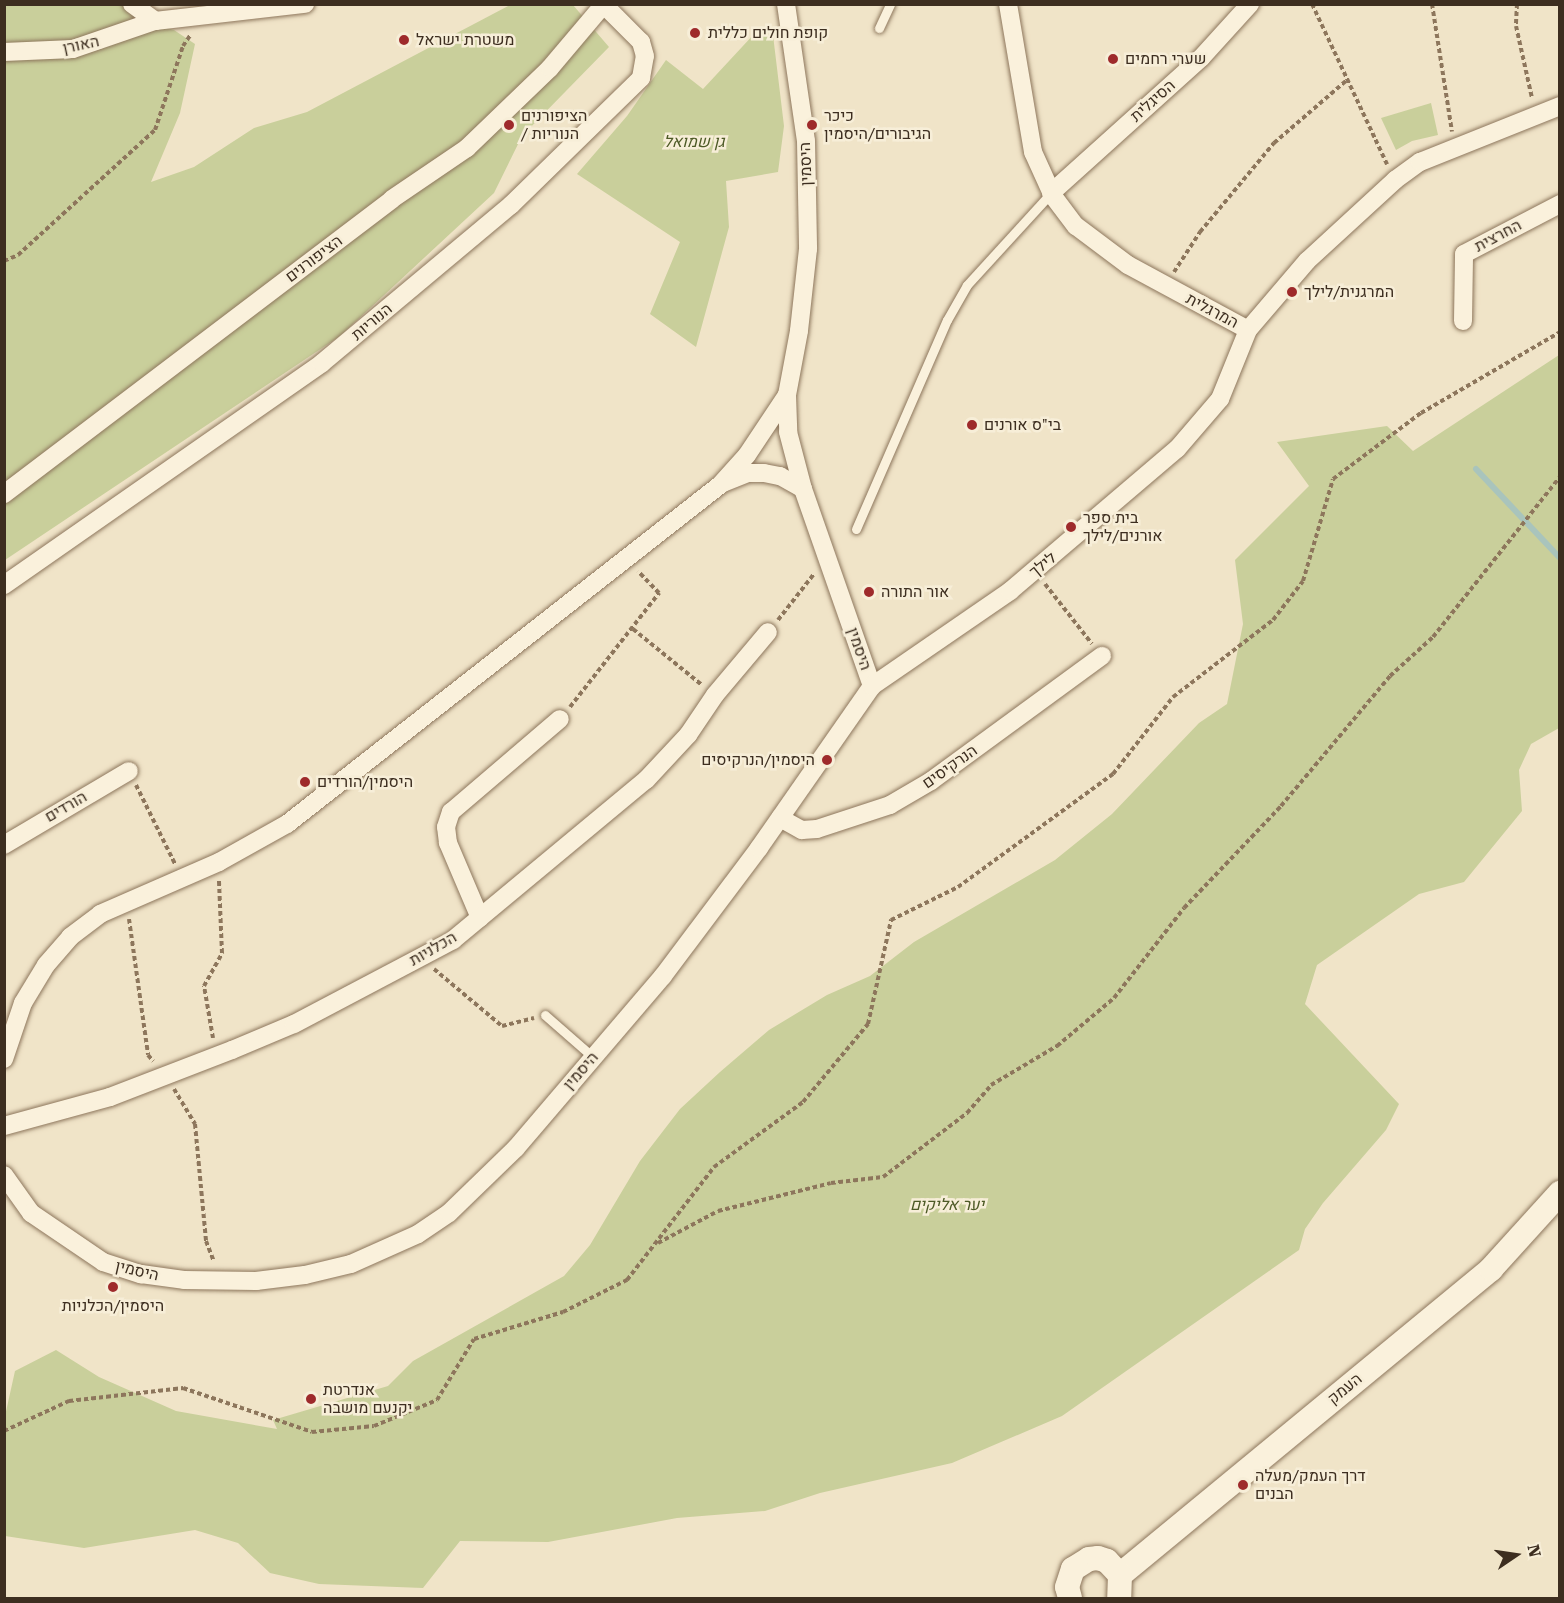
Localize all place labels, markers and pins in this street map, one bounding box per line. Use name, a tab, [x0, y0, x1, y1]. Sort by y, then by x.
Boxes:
place label: קופת חולים כללית	[708, 23, 828, 43]
marker: קופת חולים כללית	[686, 24, 704, 42]
place label: משטרת ישראל	[416, 30, 514, 50]
marker: משטרת ישראל	[397, 33, 411, 47]
place label: שערי רחמים	[1125, 49, 1206, 69]
marker: שערי רחמים	[1106, 52, 1120, 66]
place label: הציפורנים / הנוריות	[521, 106, 587, 144]
place label: כיכר הגיבורים/היסמין	[824, 106, 931, 144]
marker: הציפורנים / הנוריות	[502, 118, 516, 132]
marker: כיכר הגיבורים/היסמין	[805, 118, 819, 132]
place label: המרגנית/לילך	[1304, 282, 1394, 302]
marker: המרגנית/לילך	[1285, 285, 1299, 299]
place label: בי"ס אורנים	[984, 415, 1061, 435]
marker: בי"ס אורנים	[965, 418, 979, 432]
place label: בית ספר אורנים/לילך	[1083, 508, 1163, 546]
marker: בית ספר אורנים/לילך	[1064, 520, 1078, 534]
place label: אור התורה	[881, 582, 949, 602]
marker: אור התורה	[862, 585, 876, 599]
place label: היסמין/הנרקיסים	[701, 750, 815, 770]
marker: היסמין/הנרקיסים	[820, 753, 834, 767]
place label: היסמין/הורדים	[317, 772, 413, 792]
marker: היסמין/הורדים	[298, 775, 312, 789]
marker: היסמין/הכלניות	[106, 1280, 120, 1294]
place label: היסמין/הכלניות	[62, 1296, 164, 1316]
place label: אנדרטת יקנעם מושבה	[323, 1380, 412, 1418]
marker: אנדרטת יקנעם מושבה	[304, 1392, 318, 1406]
place label: דרך העמק/מעלה הבנים	[1255, 1466, 1366, 1504]
marker: דרך העמק/מעלה הבנים	[1236, 1478, 1250, 1492]

